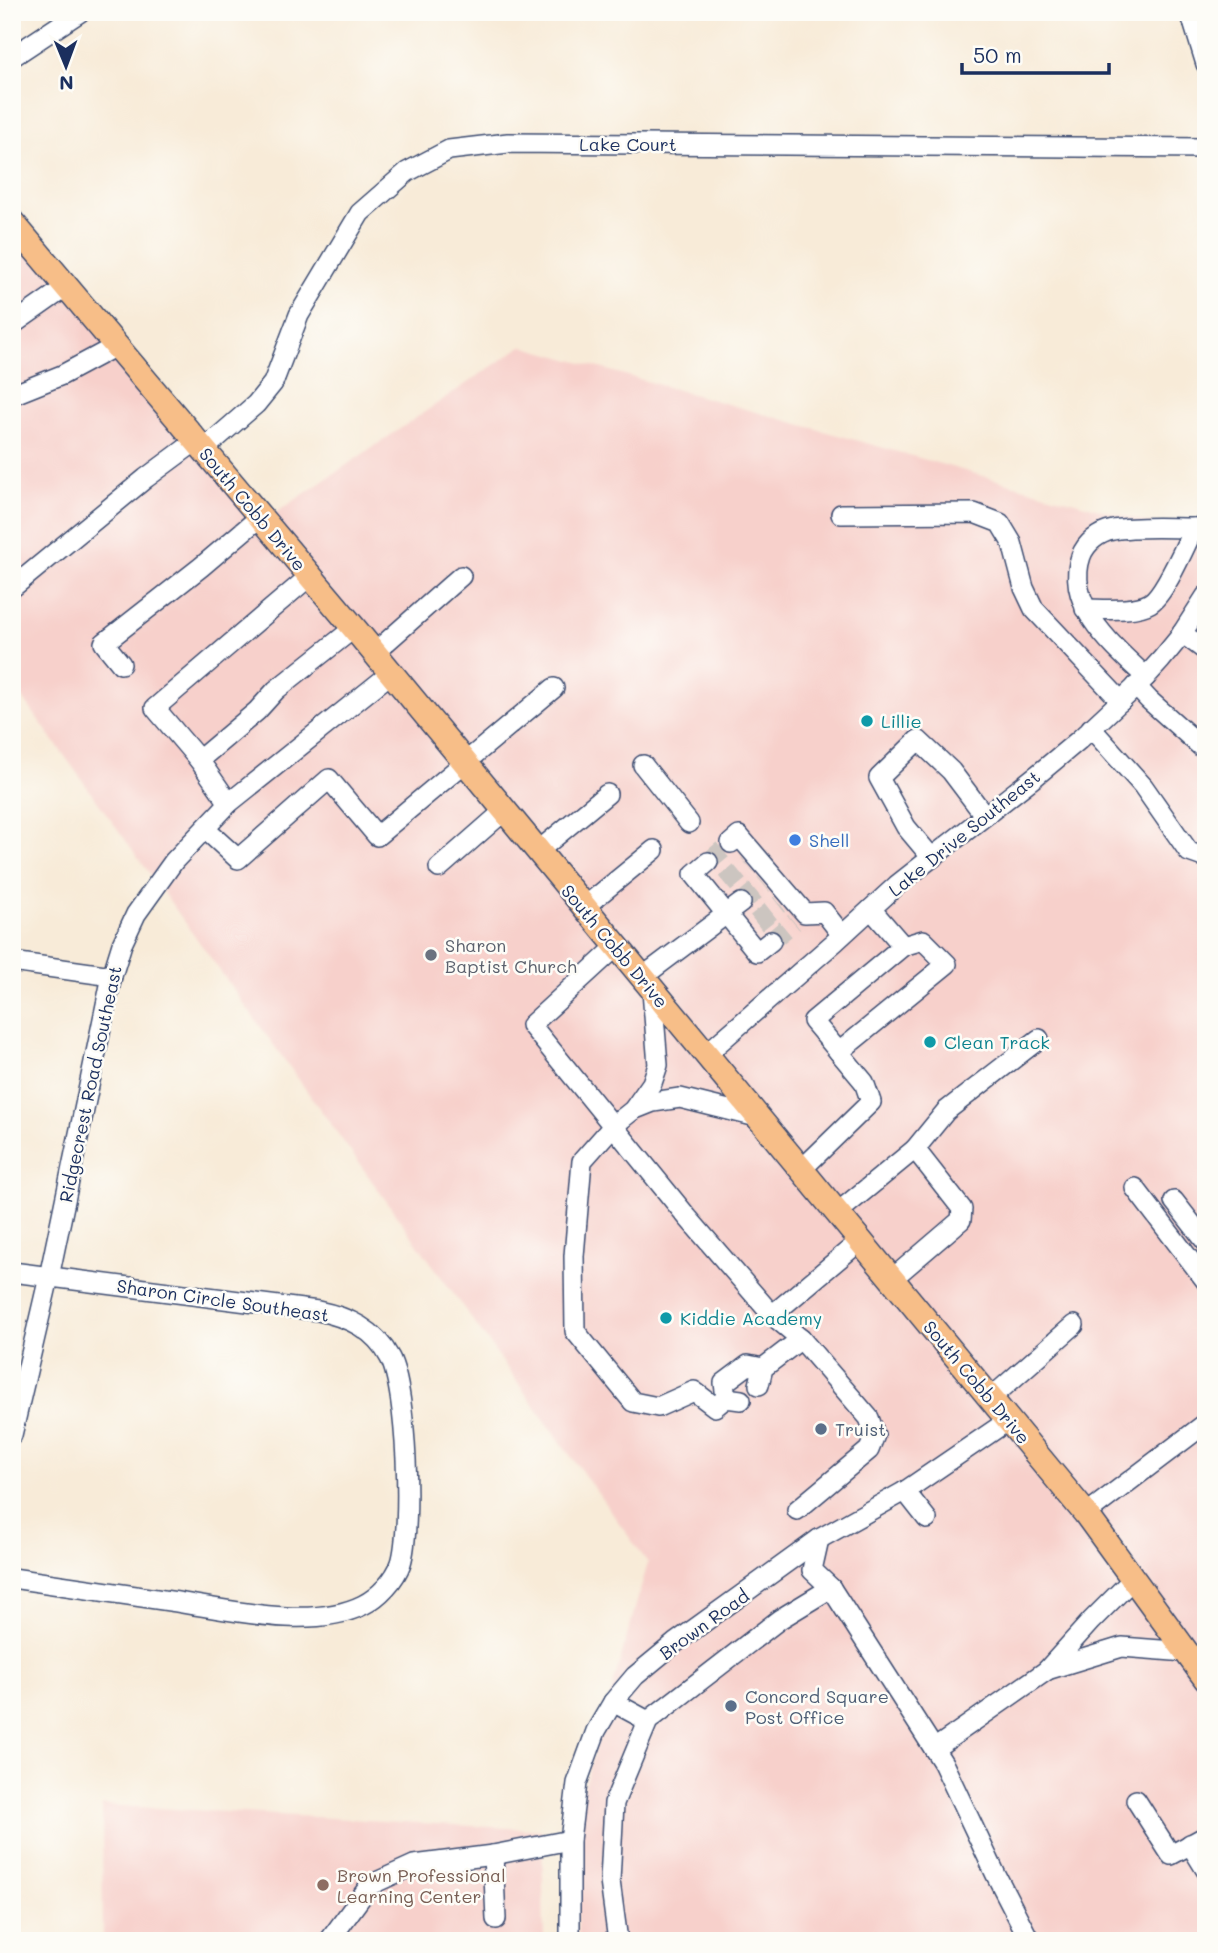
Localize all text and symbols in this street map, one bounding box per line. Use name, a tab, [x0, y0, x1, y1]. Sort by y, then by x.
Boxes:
north arrow	[32, 32, 102, 102]
scale bar	[962, 32, 1110, 76]
text: 50 m	[973, 41, 1022, 68]
text: N	[59, 71, 74, 96]
street label: Lake Court	[579, 132, 677, 156]
street label: South Cobb Drive	[194, 442, 312, 576]
place label: Lillie	[881, 709, 922, 733]
marker: Lillie	[859, 713, 875, 729]
street label: Lake Drive Southeast	[883, 764, 1045, 902]
place label: Shell	[809, 828, 849, 852]
marker: Shell	[787, 832, 803, 848]
street label: South Cobb Drive	[556, 879, 674, 1013]
place label: Sharon Baptist Church	[445, 933, 577, 978]
marker: Sharon Baptist Church	[423, 947, 439, 963]
street label: Ridgecrest Road Southeast	[53, 963, 127, 1205]
place label: Clean Track	[944, 1030, 1050, 1054]
marker: Clean Track	[922, 1034, 938, 1050]
street label: Sharon Circle Southeast	[115, 1273, 331, 1327]
place label: Kiddie Academy	[680, 1306, 822, 1330]
marker: Kiddie Academy	[658, 1310, 674, 1326]
street label: South Cobb Drive	[918, 1315, 1036, 1449]
place label: Truist	[835, 1417, 886, 1441]
marker: Truist	[813, 1421, 829, 1437]
street label: Brown Road	[654, 1583, 754, 1665]
place label: Concord Square Post Office	[745, 1684, 889, 1729]
marker: Concord Square Post Office	[723, 1698, 739, 1714]
place label: Brown Professional Learning Center	[337, 1863, 506, 1908]
marker: Brown Professional Learning Center	[315, 1877, 331, 1893]

